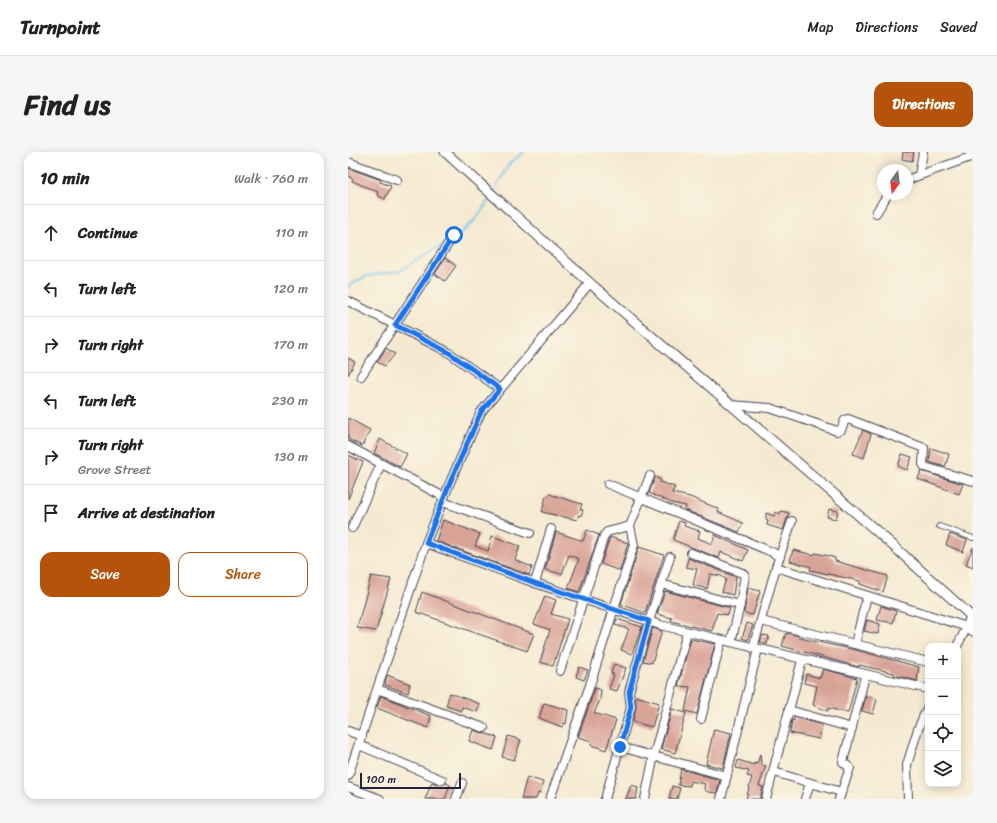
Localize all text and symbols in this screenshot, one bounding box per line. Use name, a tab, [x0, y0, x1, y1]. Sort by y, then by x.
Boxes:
text: Turnpoint	[20, 11, 101, 44]
text: Map	[807, 15, 833, 40]
text: Directions	[855, 15, 918, 40]
text: Saved	[940, 15, 977, 40]
text: Find us	[24, 80, 111, 129]
button: Directions	[874, 82, 973, 127]
text: 10 min	[40, 163, 89, 193]
north arrow	[877, 164, 913, 200]
text: Walk · 760 m	[234, 167, 308, 190]
text: Continue	[78, 220, 138, 246]
text: 110 m	[275, 221, 308, 244]
icon: ahead	[40, 222, 62, 244]
route start	[445, 226, 463, 244]
text: Turn left	[78, 276, 136, 302]
text: 120 m	[273, 277, 308, 300]
icon: left	[40, 278, 62, 300]
text: Turn right	[78, 332, 143, 358]
text: 170 m	[273, 333, 308, 356]
icon: right	[40, 334, 62, 356]
text: Turn left	[78, 388, 136, 414]
text: 230 m	[272, 389, 308, 412]
icon: left	[40, 390, 62, 412]
text: Turn right	[78, 432, 143, 458]
text: 130 m	[274, 445, 308, 468]
icon: right	[40, 446, 62, 468]
text: Grove Street	[78, 458, 152, 481]
text: Arrive at destination	[78, 500, 215, 526]
icon: arrive	[40, 502, 62, 524]
button: Save	[40, 552, 170, 597]
button: Share	[178, 552, 308, 597]
map controls	[925, 643, 961, 787]
button: +	[925, 643, 961, 679]
button: −	[925, 679, 961, 715]
button: locate	[925, 715, 961, 751]
route end	[611, 738, 629, 756]
button: layers	[925, 751, 961, 787]
text: 100 m	[366, 770, 396, 789]
scale bar	[360, 771, 461, 790]

